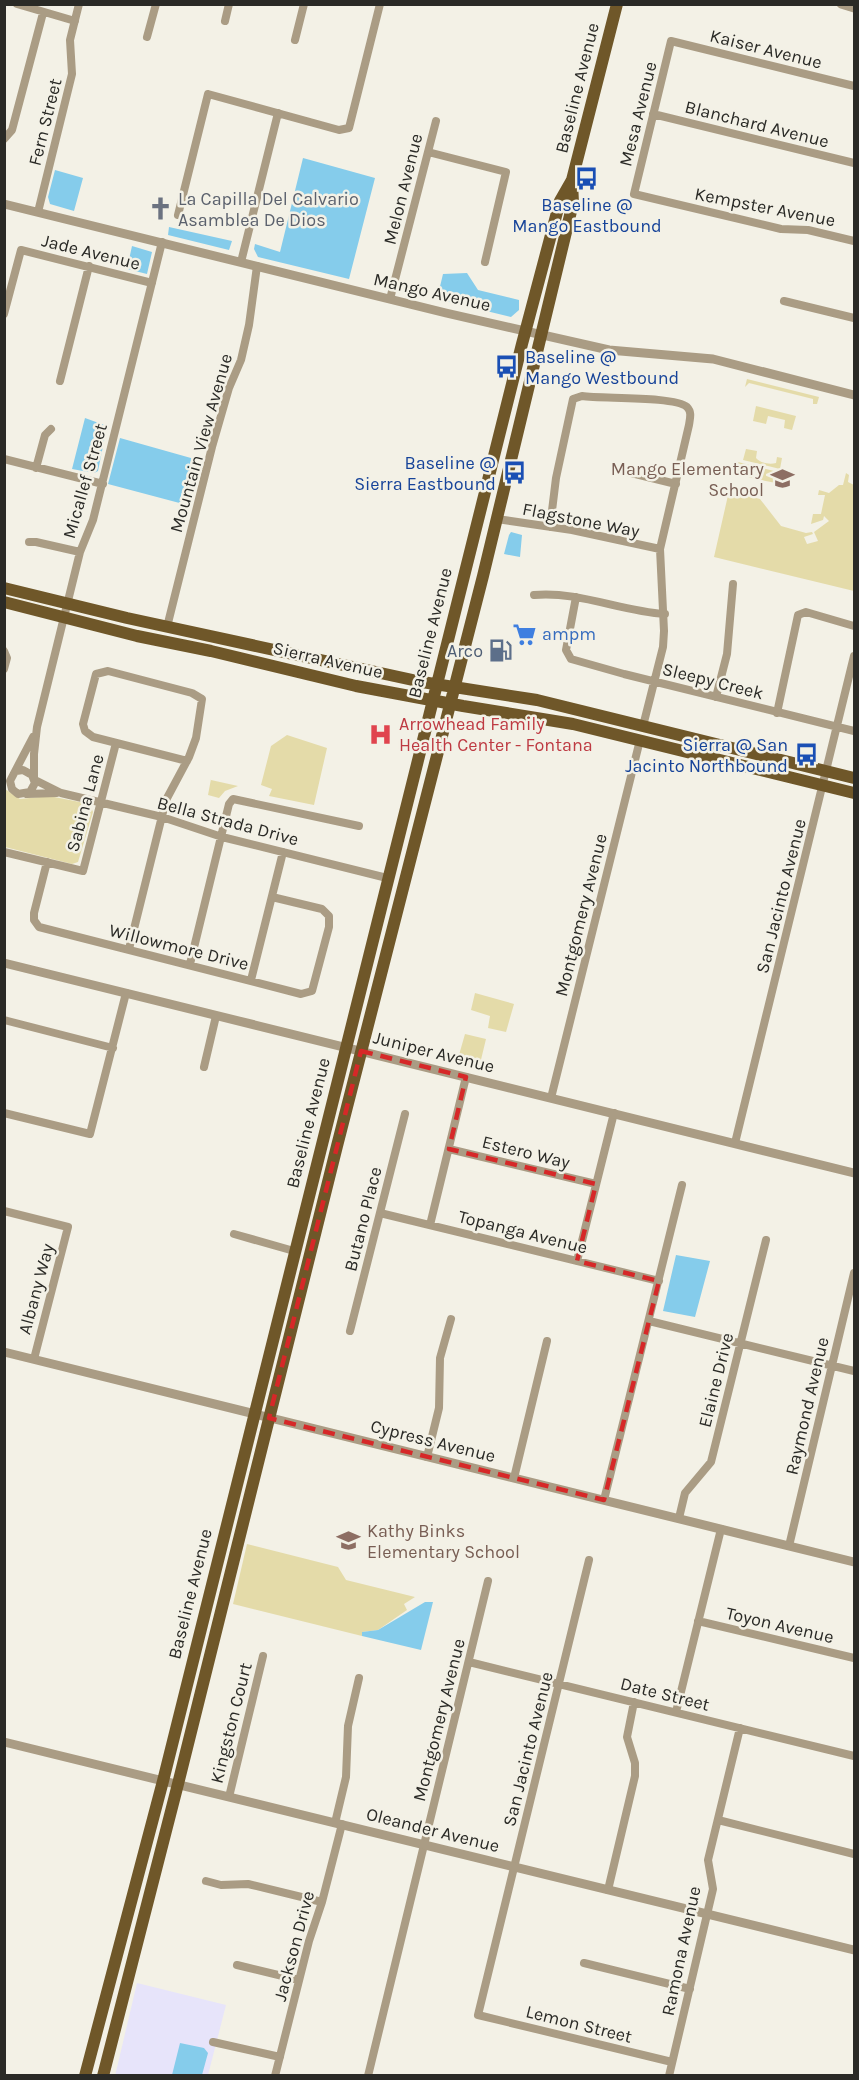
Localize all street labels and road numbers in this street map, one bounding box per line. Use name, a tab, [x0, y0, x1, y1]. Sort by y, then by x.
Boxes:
street label: Baseline Avenue	[550, 20, 604, 156]
street label: Kaiser Avenue	[708, 24, 824, 74]
street label: Mesa Avenue	[614, 59, 662, 169]
street label: Fern Street	[24, 76, 67, 168]
street label: Blanchard Avenue	[683, 95, 831, 153]
street label: Melon Avenue	[379, 131, 427, 247]
street label: Kempster Avenue	[693, 183, 837, 231]
street label: Jade Avenue	[40, 229, 142, 275]
street label: Mango Avenue	[371, 268, 493, 316]
street label: Mountain View Avenue	[165, 351, 237, 535]
street label: Micallef Street	[58, 421, 112, 541]
street label: Flagstone Way	[521, 498, 642, 542]
street label: Baseline Avenue	[403, 565, 457, 701]
street label: Sierra Avenue	[271, 637, 385, 683]
street label: Sleepy Creek	[660, 658, 766, 704]
street label: Sabina Lane	[61, 752, 109, 854]
street label: Bella Strada Drive	[155, 792, 301, 850]
street label: San Jacinto Avenue	[751, 816, 811, 976]
street label: Montgomery Avenue	[550, 831, 612, 999]
street label: Willowmore Drive	[107, 919, 251, 975]
street label: Juniper Avenue	[371, 1026, 497, 1078]
street label: Baseline Avenue	[281, 1055, 335, 1191]
street label: Estero Way	[480, 1130, 573, 1174]
street label: Butano Place	[339, 1164, 387, 1274]
street label: Topanga Avenue	[456, 1205, 590, 1259]
street label: Albany Way	[13, 1241, 59, 1337]
street label: Elaine Drive	[694, 1330, 738, 1430]
street label: Raymond Avenue	[780, 1335, 834, 1477]
street label: Cypress Avenue	[368, 1415, 498, 1467]
street label: Baseline Avenue	[163, 1526, 217, 1662]
street label: Toyon Avenue	[724, 1602, 836, 1648]
street label: Montgomery Avenue	[408, 1636, 470, 1804]
street label: Kingston Court	[205, 1660, 257, 1786]
street label: San Jacinto Avenue	[498, 1669, 558, 1829]
street label: Date Street	[618, 1672, 712, 1716]
street label: Oleander Avenue	[364, 1803, 502, 1857]
street label: Ramona Avenue	[657, 1884, 705, 2018]
street label: Jackson Drive	[269, 1889, 319, 2003]
street label: Lemon Street	[524, 2000, 635, 2048]

